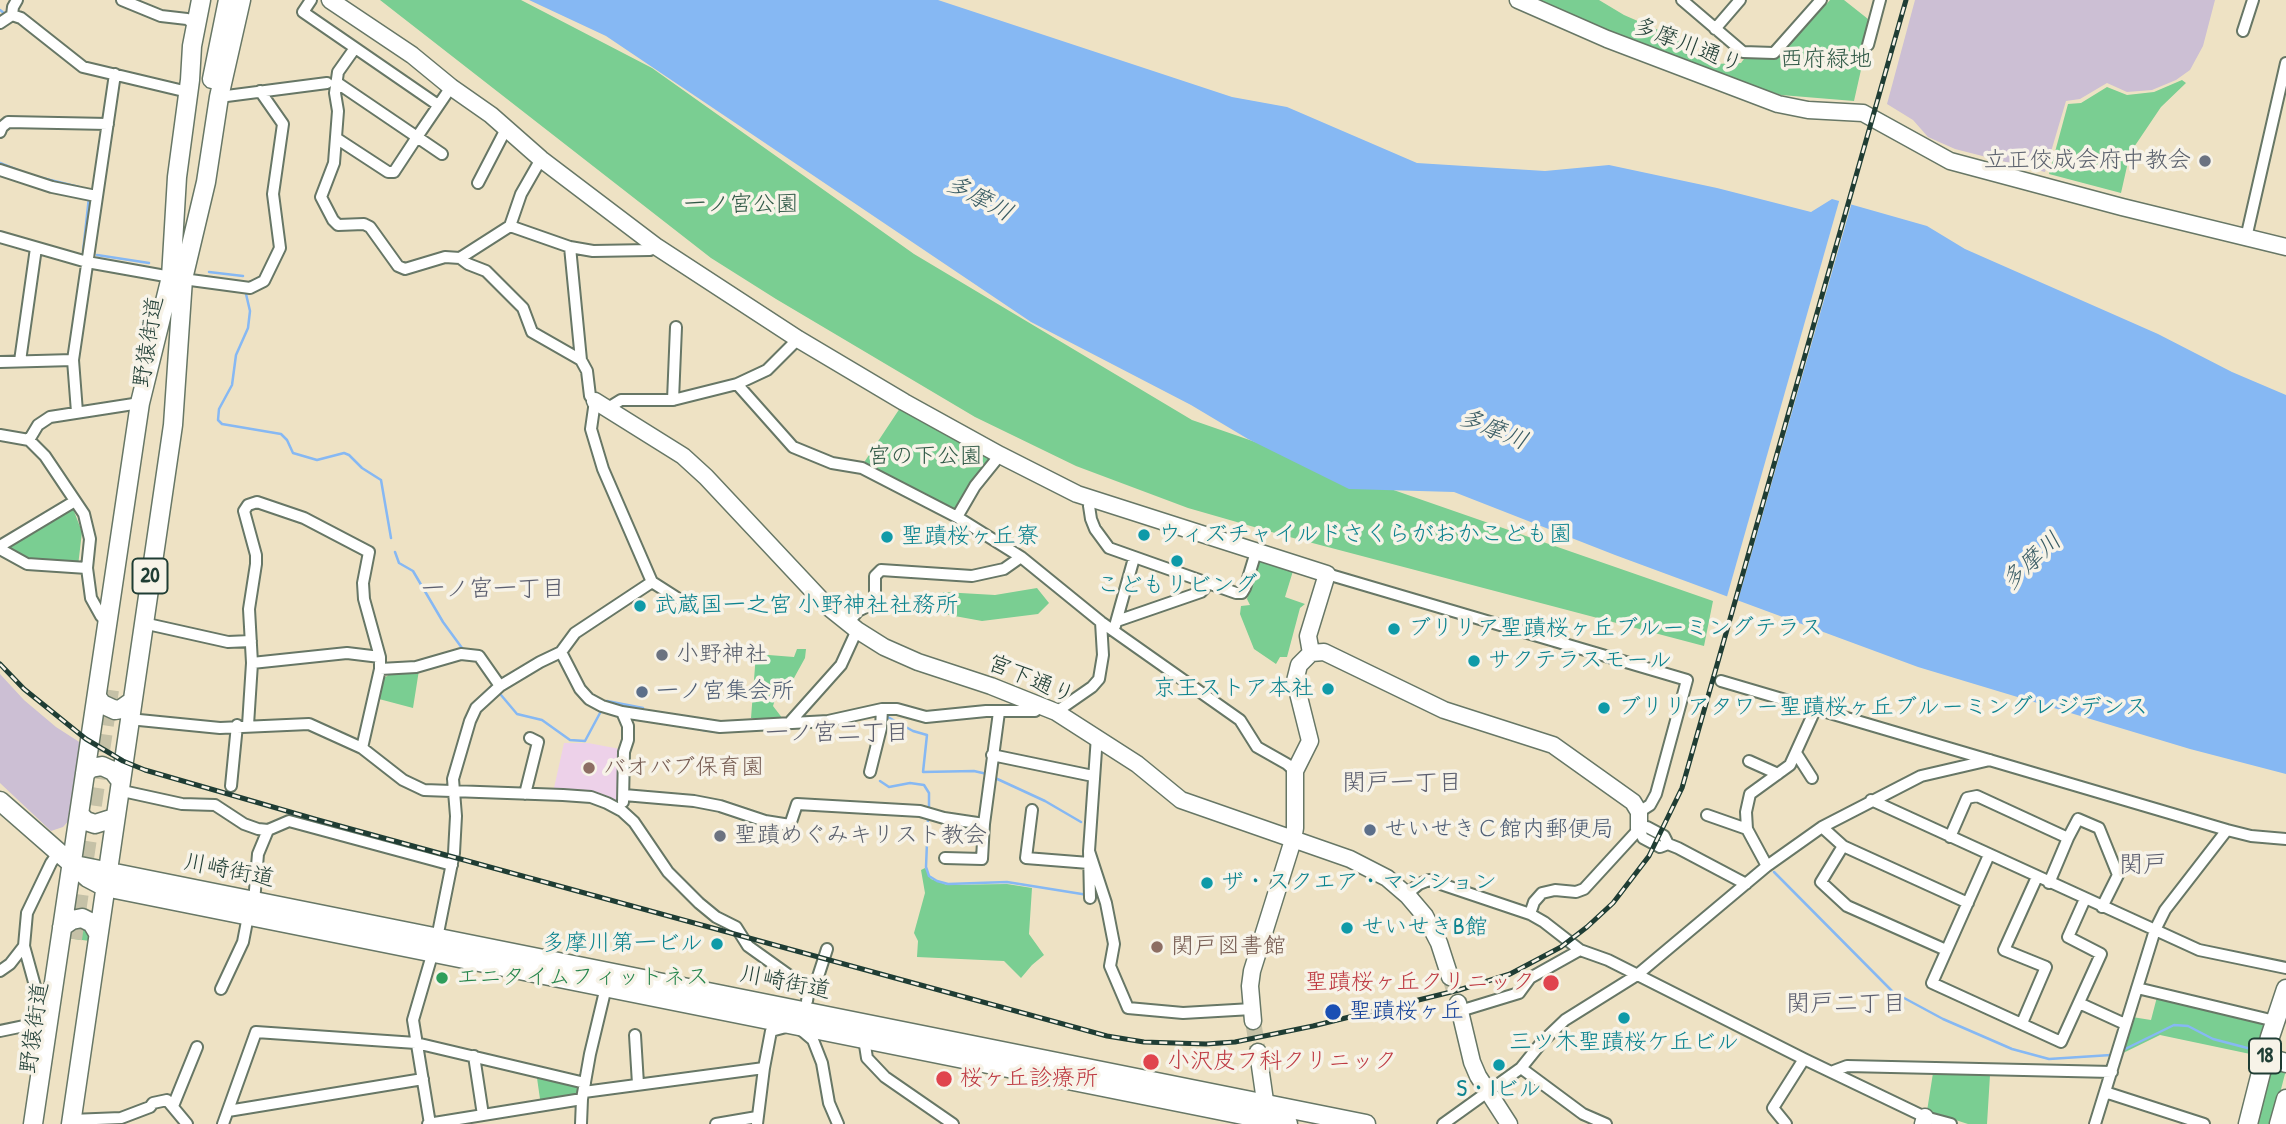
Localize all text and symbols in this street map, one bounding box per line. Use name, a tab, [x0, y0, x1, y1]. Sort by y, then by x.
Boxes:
street label: 多摩川通り	[1629, 13, 1747, 79]
park label: 西府緑地	[1780, 46, 1872, 74]
place label: 立正佼成会府中教会	[1984, 147, 2191, 175]
marker: 立正佼成会府中教会	[2197, 153, 2213, 169]
water label: 多摩川	[940, 169, 1018, 229]
park label: 一ノ宮公園	[684, 191, 798, 219]
street label: 野猿街道	[128, 294, 170, 390]
water label: 多摩川	[1454, 403, 1532, 457]
park label: 宮の下公園	[868, 443, 982, 471]
place label: ウィズチャイルドさくらがおかこども園	[1158, 521, 1572, 549]
place label: 聖蹟桜ヶ丘寮	[901, 523, 1039, 551]
marker: ウィズチャイルドさくらがおかこども園	[1136, 527, 1152, 543]
water label: 多摩川	[1996, 527, 2068, 597]
marker: 聖蹟桜ヶ丘寮	[879, 529, 895, 545]
marker: こどもリビング	[1169, 553, 1185, 569]
road number: 20	[132, 558, 168, 594]
place label: こどもリビング	[1097, 572, 1257, 600]
district label: 一ノ宮一丁目	[421, 576, 565, 604]
place label: 武蔵国一之宮 小野神社社務所	[654, 592, 958, 620]
marker: 武蔵国一之宮 小野神社社務所	[632, 598, 648, 614]
place label: ブリリア聖蹟桜ヶ丘ブルーミングテラス	[1408, 615, 1823, 643]
marker: ブリリア聖蹟桜ヶ丘ブルーミングテラス	[1386, 621, 1402, 637]
place label: 小野神社	[676, 641, 768, 669]
marker: 小野神社	[654, 647, 670, 663]
place label: サクテラスモール	[1488, 647, 1672, 675]
street label: 宮下通り	[983, 649, 1079, 711]
marker: サクテラスモール	[1466, 653, 1482, 669]
place label: 京王ストア本社	[1153, 675, 1314, 703]
place label: 一ノ宮集会所	[656, 678, 794, 706]
marker: 京王ストア本社	[1320, 681, 1336, 697]
marker: 一ノ宮集会所	[634, 684, 650, 700]
place label: ブリリアタワー聖蹟桜ヶ丘ブルーミングレジデンス	[1618, 694, 2148, 722]
marker: ブリリアタワー聖蹟桜ヶ丘ブルーミングレジデンス	[1596, 700, 1612, 716]
district label: 一ノ宮二丁目	[765, 720, 909, 748]
place label: バオバブ保育園	[603, 754, 764, 782]
marker: バオバブ保育園	[581, 760, 597, 776]
district label: 関戸一丁目	[1342, 770, 1462, 798]
place label: せいせきＣ館内郵便局	[1384, 816, 1614, 844]
place label: 聖蹟めぐみキリスト教会	[734, 822, 987, 850]
marker: せいせきＣ館内郵便局	[1362, 822, 1378, 838]
marker: 聖蹟めぐみキリスト教会	[712, 828, 728, 844]
street label: 川崎街道	[181, 849, 277, 893]
district label: 関戸	[2119, 852, 2167, 880]
place label: ザ・スクエア・マンション	[1221, 869, 1497, 897]
marker: ザ・スクエア・マンション	[1199, 875, 1215, 891]
place label: せいせきB館	[1361, 914, 1488, 942]
marker: せいせきB館	[1339, 920, 1355, 936]
place label: 多摩川第一ビル	[542, 930, 703, 958]
place label: 関戸図書館	[1171, 933, 1286, 961]
marker: 多摩川第一ビル	[709, 936, 725, 952]
marker: 関戸図書館	[1149, 939, 1165, 955]
street label: 川崎街道	[737, 961, 833, 1005]
place label: エニタイムフィットネス	[456, 964, 709, 992]
place label: 聖蹟桜ヶ丘クリニック	[1305, 969, 1535, 997]
marker: エニタイムフィットネス	[434, 970, 450, 986]
marker: 聖蹟桜ヶ丘クリニック	[1541, 973, 1561, 993]
street label: 野猿街道	[15, 981, 55, 1075]
district label: 関戸二丁目	[1786, 991, 1906, 1019]
place label: 聖蹟桜ヶ丘	[1349, 998, 1464, 1026]
marker: 聖蹟桜ヶ丘	[1323, 1002, 1343, 1022]
marker: 三ツ木聖蹟桜ケ丘ビル	[1616, 1010, 1632, 1026]
place label: 三ツ木聖蹟桜ケ丘ビル	[1509, 1029, 1739, 1057]
road number: 18	[2249, 1038, 2281, 1074]
place label: 小沢皮フ科クリニック	[1167, 1048, 1397, 1076]
marker: 小沢皮フ科クリニック	[1141, 1052, 1161, 1072]
marker: S・Iビル	[1491, 1057, 1507, 1073]
place label: 桜ヶ丘診療所	[960, 1065, 1098, 1093]
marker: 桜ヶ丘診療所	[934, 1069, 954, 1089]
place label: S・Iビル	[1457, 1076, 1541, 1104]

